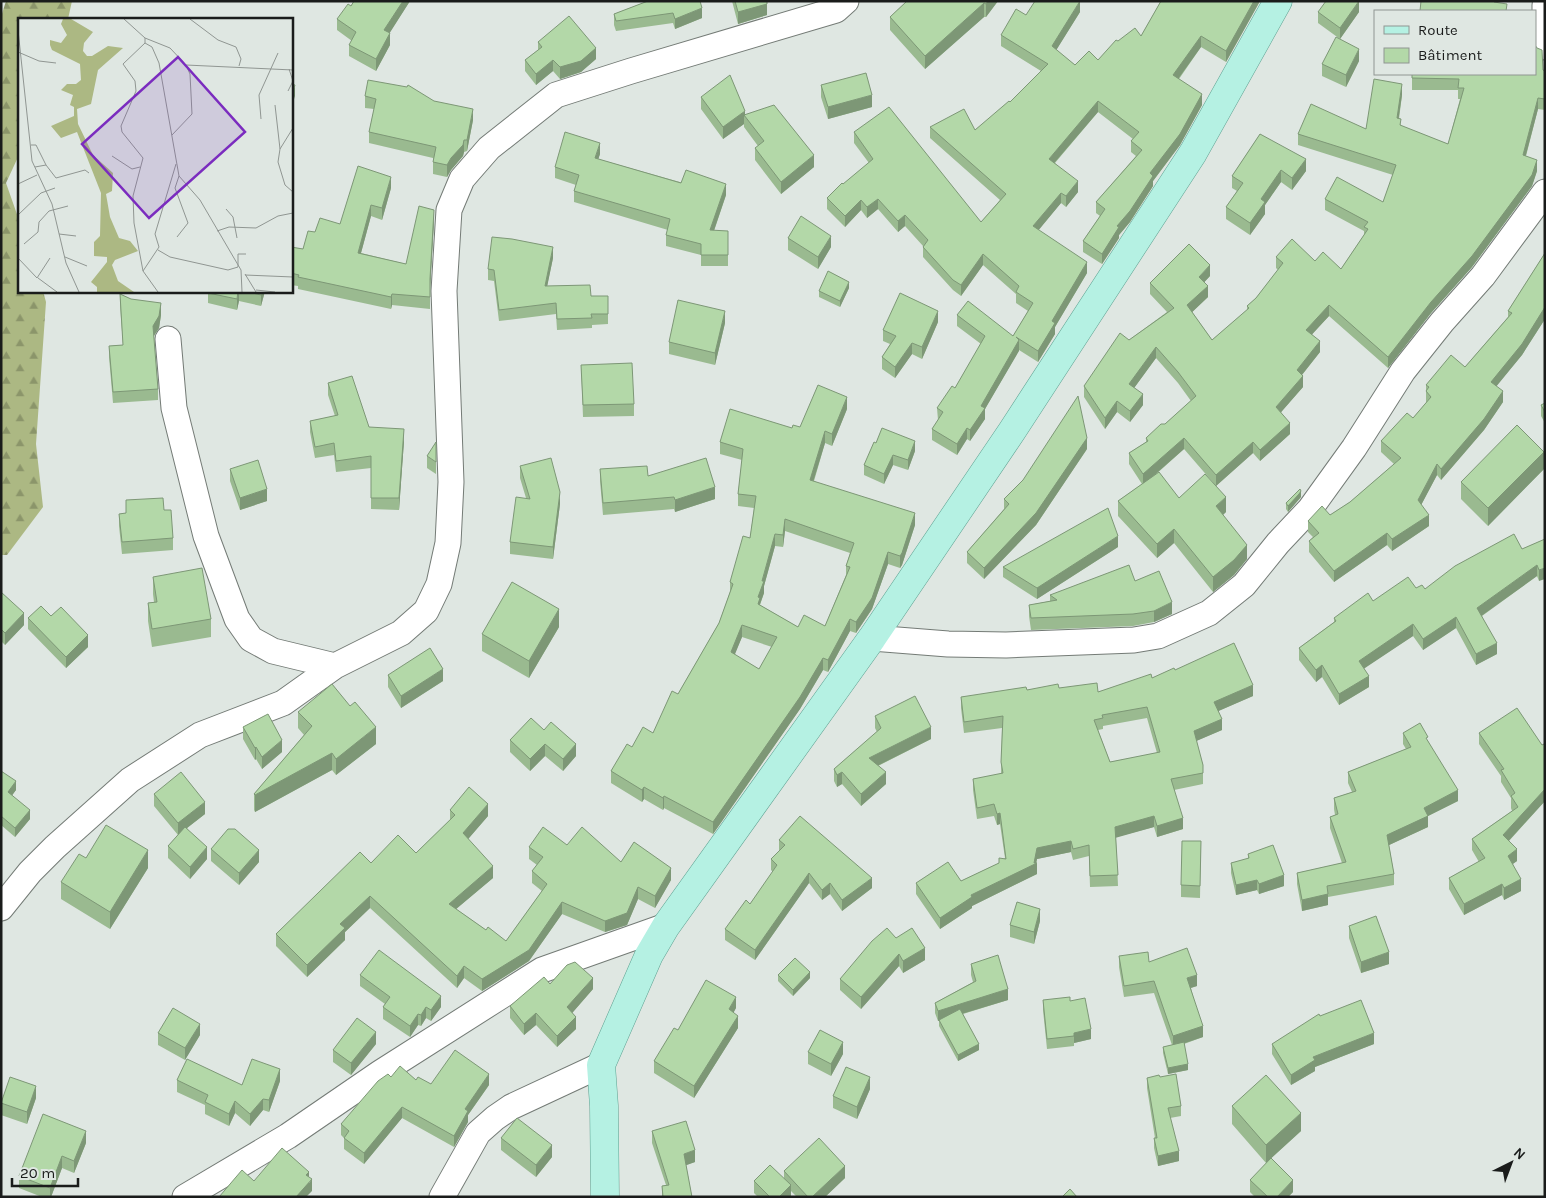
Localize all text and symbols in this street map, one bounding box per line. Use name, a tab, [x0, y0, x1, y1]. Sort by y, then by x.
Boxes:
legend	[1374, 10, 1536, 75]
inset map	[18, 18, 292, 292]
text: Route	[1418, 21, 1458, 39]
text: Bâtiment	[1418, 46, 1482, 64]
north arrow	[1486, 1138, 1536, 1188]
text: N	[1510, 1144, 1529, 1163]
scale bar	[12, 1156, 79, 1188]
text: 20 m	[20, 1164, 55, 1182]

